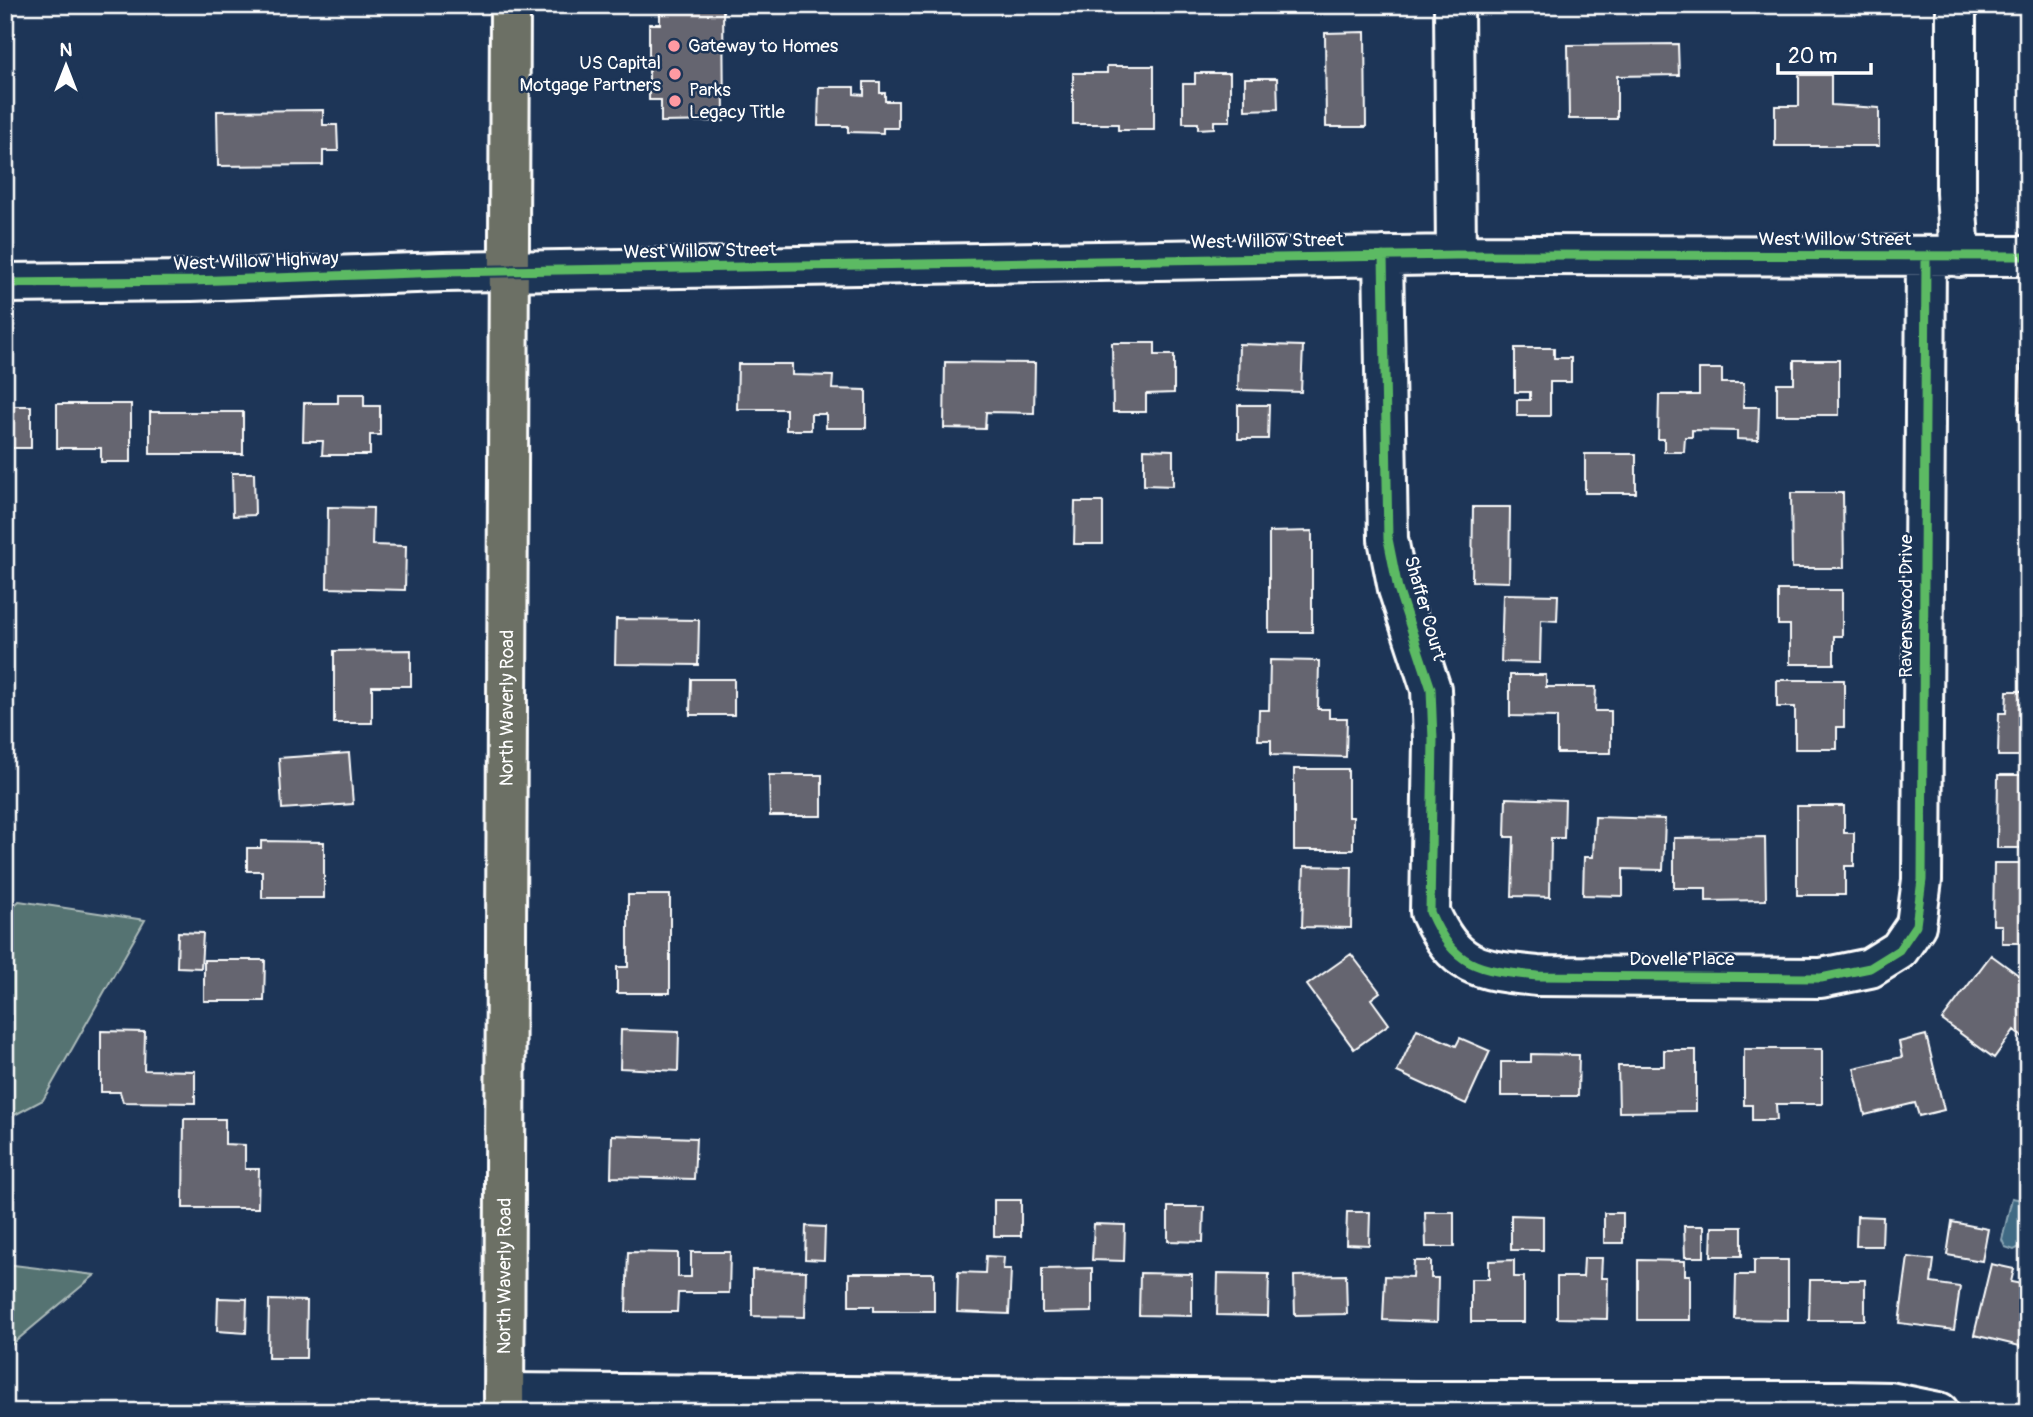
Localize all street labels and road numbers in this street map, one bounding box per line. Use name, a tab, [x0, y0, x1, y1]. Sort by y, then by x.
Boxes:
street label: West Willow Street	[1758, 227, 1912, 251]
street label: West Willow Street	[1190, 228, 1344, 254]
street label: West Willow Street	[623, 238, 777, 264]
street label: West Willow Highway	[173, 246, 339, 276]
street label: Ravenswood Drive	[1894, 534, 1918, 678]
street label: Shaffer Court	[1399, 553, 1451, 663]
street label: North Waverly Road	[495, 630, 519, 786]
street label: Dovelle Place	[1629, 947, 1735, 971]
street label: North Waverly Road	[492, 1198, 517, 1354]

